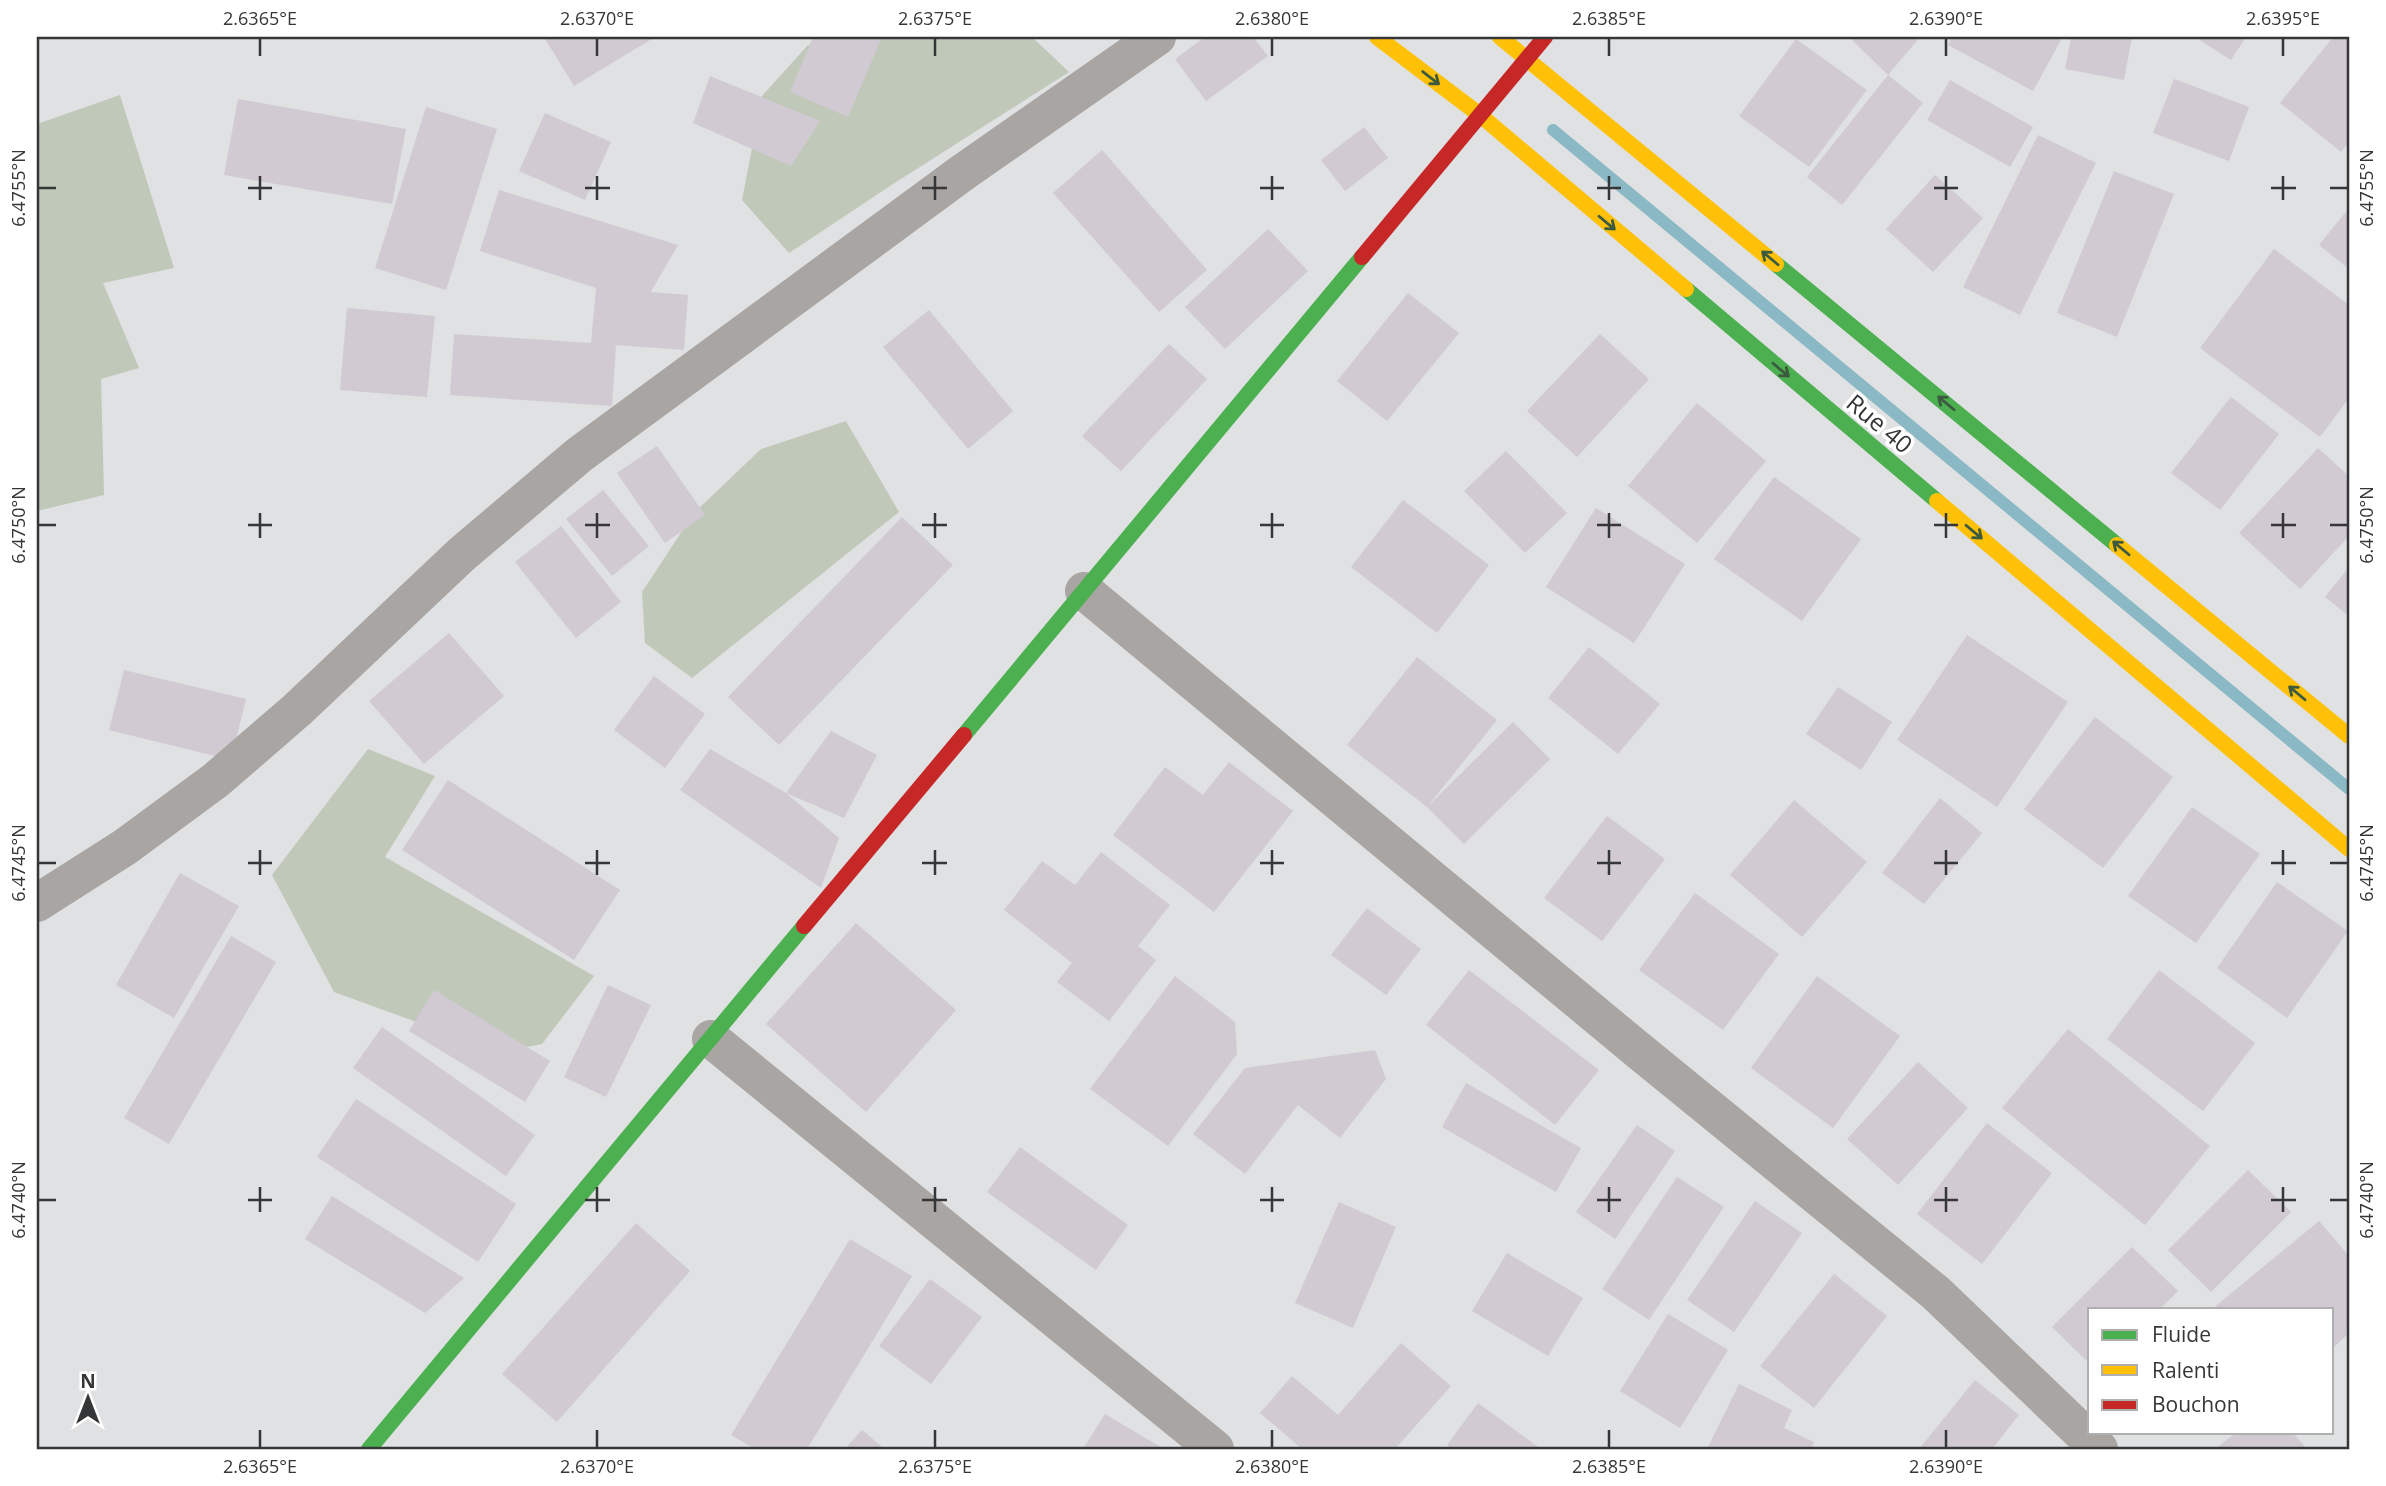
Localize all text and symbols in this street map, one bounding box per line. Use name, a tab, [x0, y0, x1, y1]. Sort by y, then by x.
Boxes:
text: 2.6365°E	[223, 6, 297, 30]
text: 2.6370°E	[560, 6, 634, 30]
text: 2.6375°E	[898, 6, 972, 30]
text: 2.6380°E	[1235, 6, 1309, 30]
text: 2.6385°E	[1572, 6, 1646, 30]
text: 2.6390°E	[1909, 6, 1983, 30]
text: 2.6395°E	[2246, 6, 2320, 30]
one-way arrow	[1422, 71, 1440, 86]
text: 6.4755°N	[6, 149, 30, 227]
text: 6.4755°N	[2354, 149, 2378, 227]
one-way arrow	[1598, 215, 1616, 231]
one-way arrow	[1762, 251, 1780, 266]
one-way arrow	[1772, 362, 1790, 378]
street label: Rue 40	[1840, 386, 1920, 460]
one-way arrow	[1937, 395, 1955, 411]
text: 6.4750°N	[6, 486, 30, 564]
text: 6.4750°N	[2354, 486, 2378, 564]
one-way arrow	[1964, 524, 1982, 540]
one-way arrow	[2113, 540, 2131, 556]
one-way arrow	[2288, 685, 2306, 700]
text: 6.4745°N	[6, 824, 30, 902]
text: 6.4745°N	[2354, 824, 2378, 902]
text: 6.4740°N	[6, 1161, 30, 1239]
text: 6.4740°N	[2354, 1161, 2378, 1239]
legend	[2088, 1308, 2334, 1434]
text: Fluide	[2152, 1320, 2211, 1348]
text: Ralenti	[2152, 1356, 2219, 1384]
north arrow	[52, 1364, 122, 1434]
text: N	[80, 1368, 96, 1394]
text: Bouchon	[2152, 1390, 2240, 1418]
text: 2.6365°E	[223, 1454, 297, 1478]
text: 2.6370°E	[560, 1454, 634, 1478]
text: 2.6375°E	[898, 1454, 972, 1478]
text: 2.6380°E	[1235, 1454, 1309, 1478]
text: 2.6385°E	[1572, 1454, 1646, 1478]
text: 2.6390°E	[1909, 1454, 1983, 1478]

